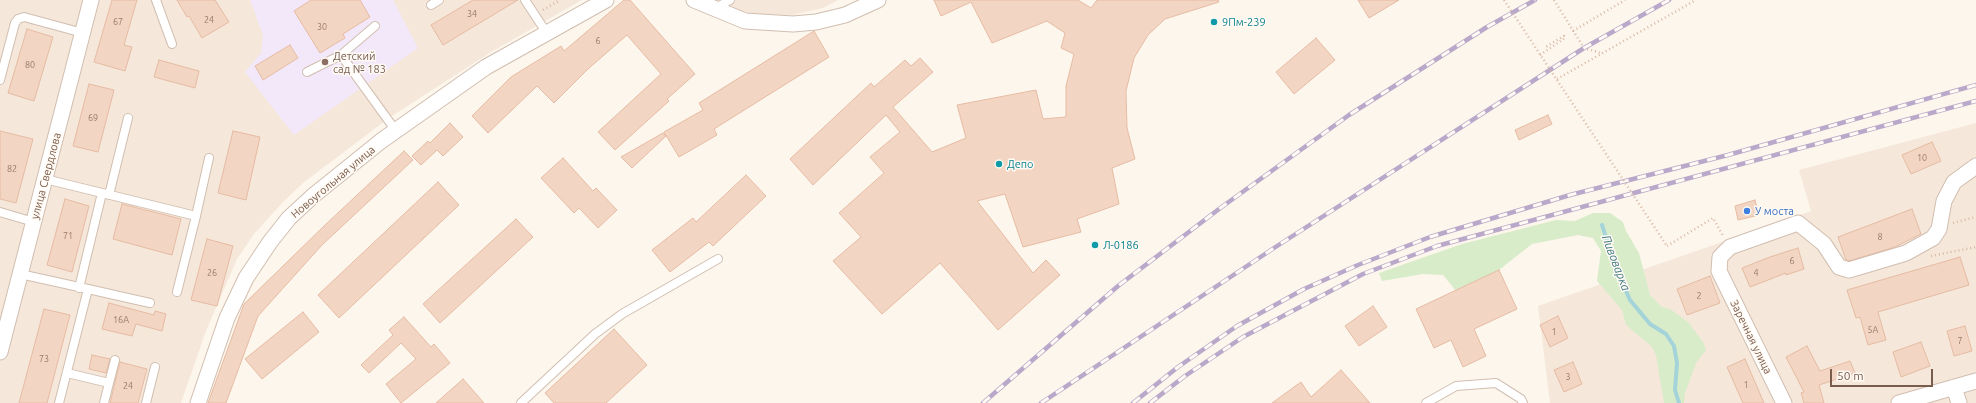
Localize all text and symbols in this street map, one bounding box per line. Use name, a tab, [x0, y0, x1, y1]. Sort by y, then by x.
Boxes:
house number: 34	[467, 9, 477, 19]
house number: 24	[204, 15, 214, 25]
place label: 9Пм-239	[1222, 15, 1266, 29]
house number: 67	[113, 17, 123, 27]
marker: 9Пм-239	[1209, 17, 1219, 27]
house number: 30	[317, 22, 327, 32]
house number: 6	[595, 36, 601, 46]
place label: Детский сад № 183	[333, 49, 386, 75]
marker: Детский сад № 183	[320, 57, 330, 67]
house number: 80	[25, 60, 35, 70]
house number: 69	[88, 113, 98, 123]
street label: улица Свердлова	[28, 131, 64, 221]
street label: Новоугольная улица	[288, 143, 378, 221]
house number: 10	[1917, 153, 1927, 163]
place label: Депо	[1007, 157, 1033, 171]
marker: Депо	[994, 159, 1004, 169]
house number: 82	[7, 164, 17, 174]
place label: У моста	[1755, 204, 1794, 218]
marker: У моста	[1742, 206, 1752, 216]
house number: 71	[63, 231, 73, 241]
house number: 8	[1877, 232, 1883, 242]
water label: Пивоварка	[1599, 233, 1633, 293]
place label: Л-0186	[1103, 238, 1139, 252]
marker: Л-0186	[1090, 240, 1100, 250]
house number: 6	[1789, 256, 1795, 266]
house number: 26	[207, 268, 217, 278]
house number: 4	[1753, 268, 1759, 278]
house number: 2	[1696, 291, 1702, 301]
street label: Заречная улица	[1727, 298, 1775, 376]
house number: 16А	[113, 315, 129, 325]
house number: 5А	[1868, 325, 1878, 335]
house number: 1	[1551, 327, 1557, 337]
house number: 7	[1957, 336, 1963, 346]
house number: 73	[39, 354, 49, 364]
scale bar	[1832, 361, 1935, 387]
text: 50 m	[1837, 369, 1864, 382]
house number: 3	[1565, 372, 1571, 382]
house number: 1	[1743, 380, 1749, 390]
house number: 24	[123, 381, 133, 391]

